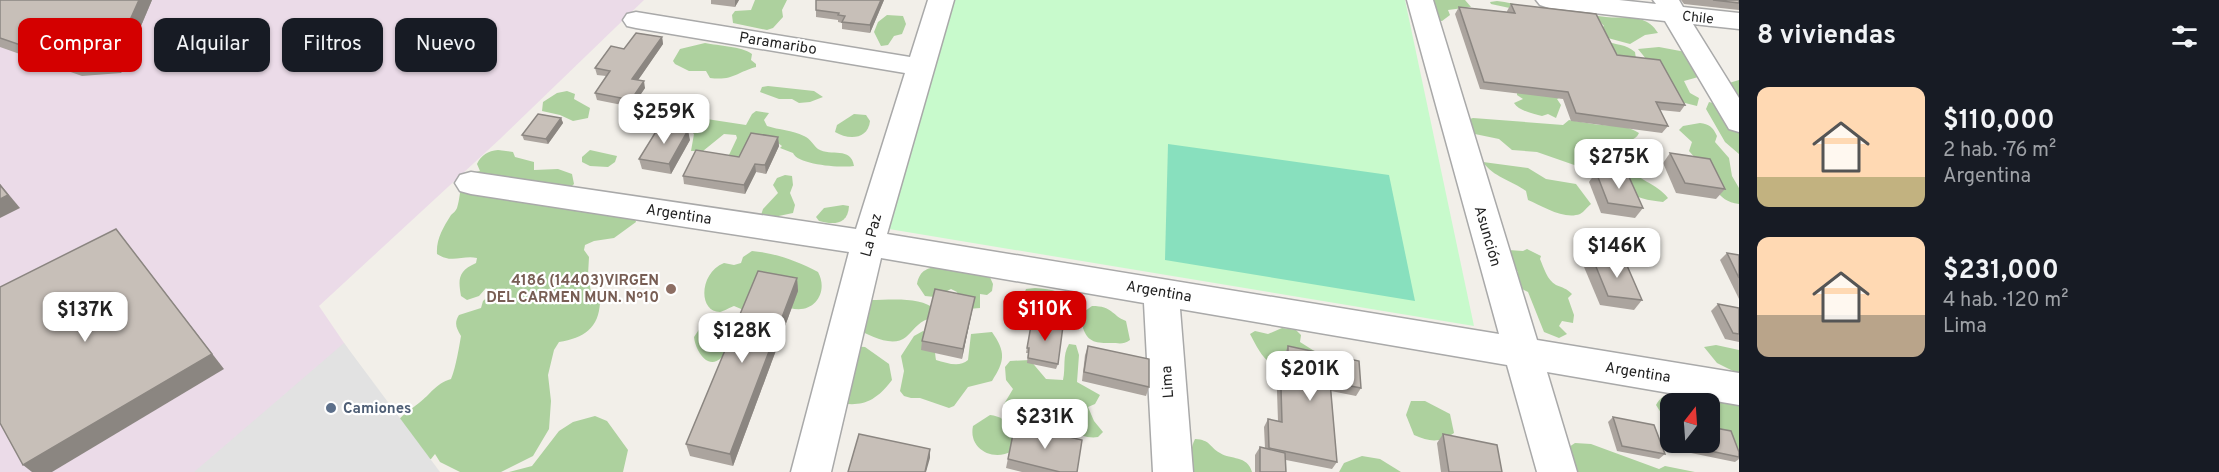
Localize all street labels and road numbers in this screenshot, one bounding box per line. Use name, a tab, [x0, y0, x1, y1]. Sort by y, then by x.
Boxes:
street label: Chile	[1681, 8, 1714, 29]
street label: Paramaribo	[738, 29, 818, 60]
street label: Argentina	[645, 201, 713, 230]
street label: Asunción	[1469, 204, 1504, 269]
street label: La Paz	[858, 211, 887, 259]
street label: Argentina	[1125, 277, 1193, 308]
street label: Argentina	[1604, 359, 1672, 388]
street label: Lima	[1158, 365, 1179, 399]

